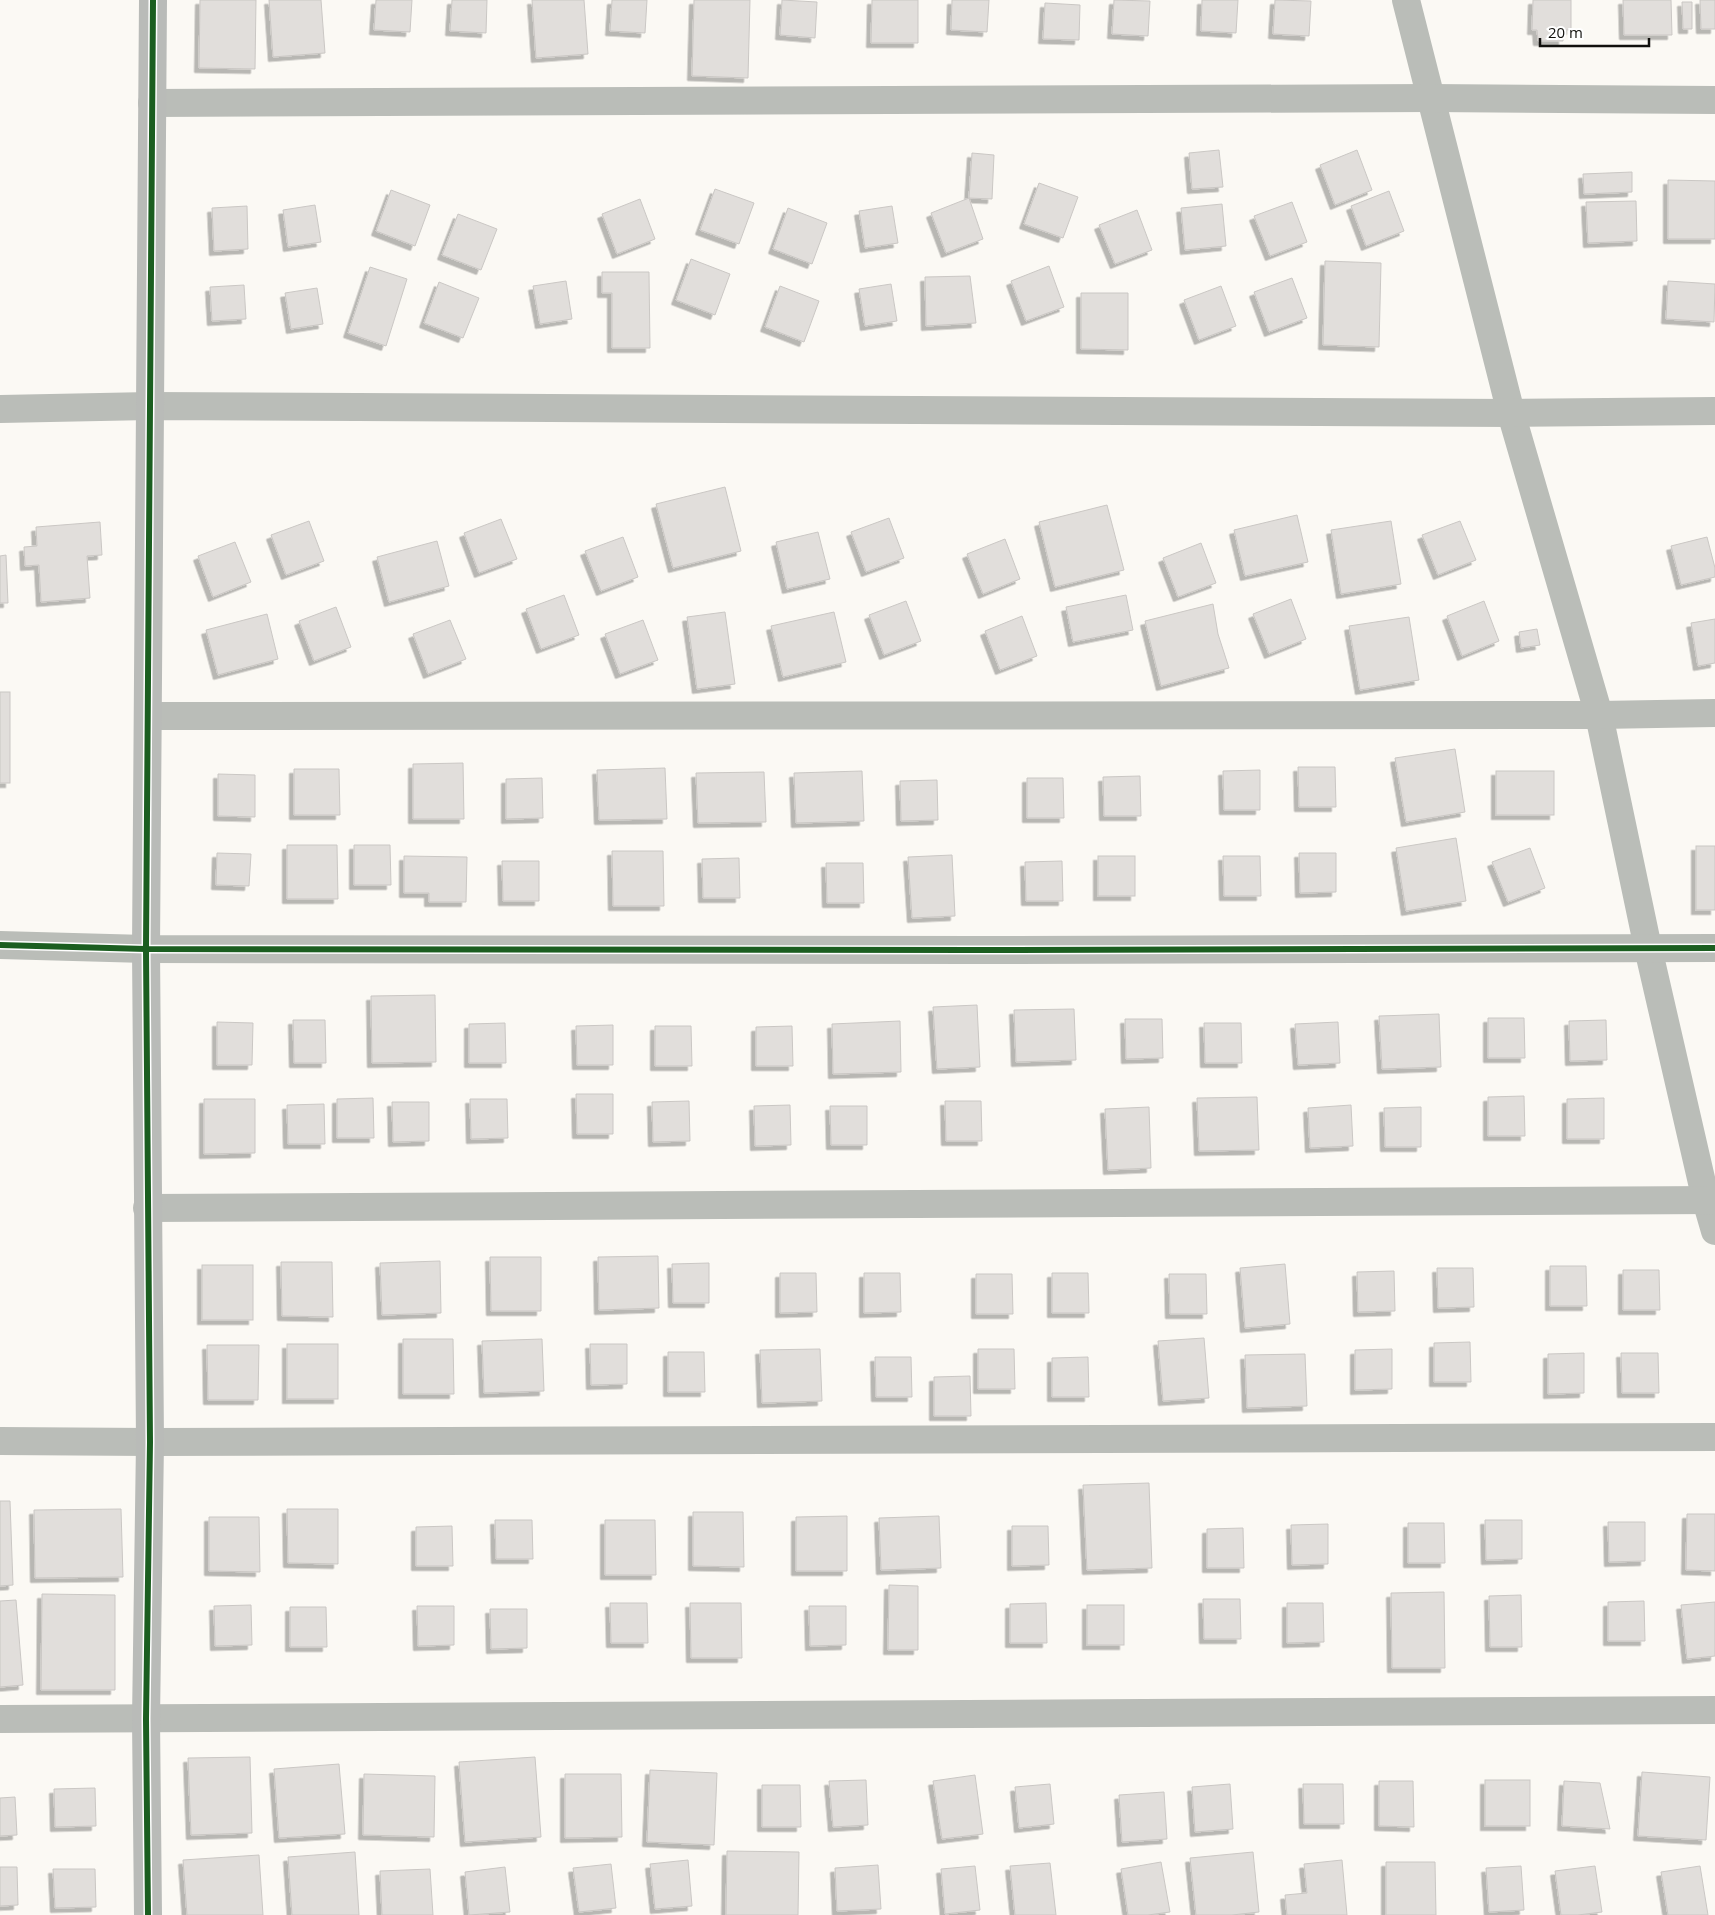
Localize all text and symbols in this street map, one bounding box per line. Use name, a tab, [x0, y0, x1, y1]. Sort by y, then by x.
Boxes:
scale bar	[1540, 15, 1649, 47]
text: 20 m	[1548, 22, 1583, 42]

